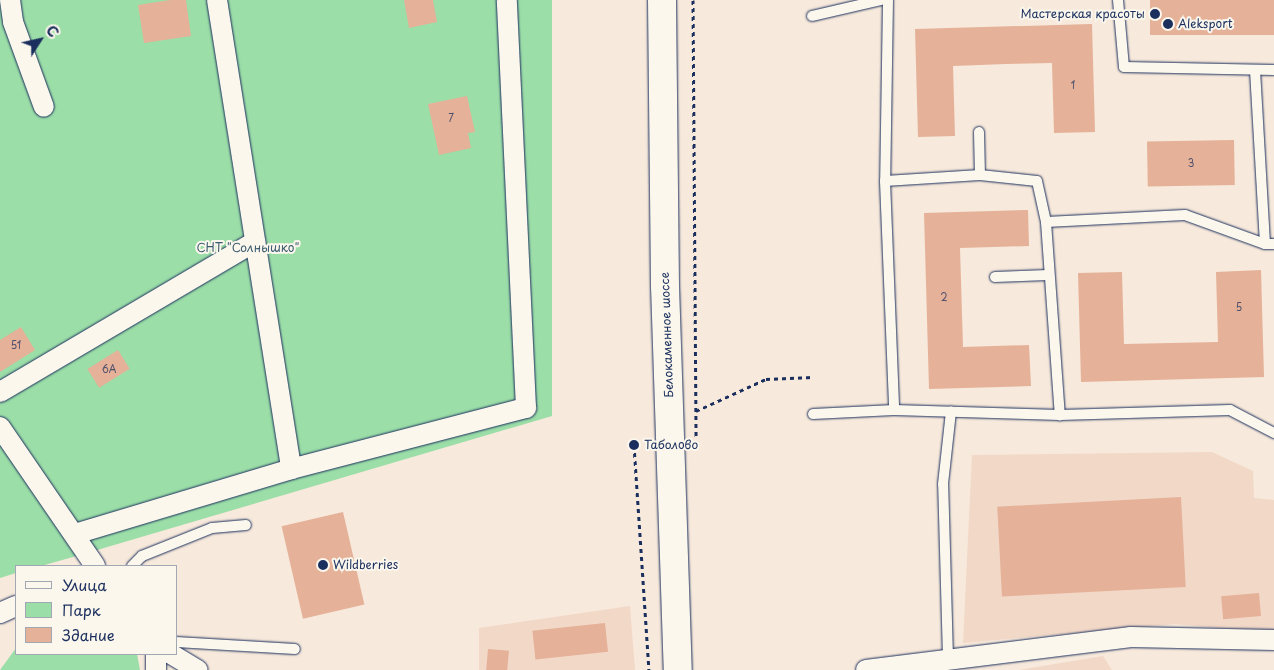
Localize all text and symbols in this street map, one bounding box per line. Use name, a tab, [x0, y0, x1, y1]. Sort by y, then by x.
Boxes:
place label: Мастерская красоты	[1020, 7, 1145, 21]
marker: Мастерская красоты	[1149, 8, 1161, 20]
north arrow	[15, 15, 65, 65]
place label: Aleksport	[1178, 17, 1233, 31]
marker: Aleksport	[1162, 18, 1174, 30]
text: С	[41, 21, 64, 41]
house number: 1	[1071, 79, 1075, 91]
house number: 7	[448, 112, 454, 124]
house number: 3	[1188, 157, 1194, 169]
park label: СНТ "Солнышко"	[196, 241, 300, 255]
street label: Белокаменное шоссе	[658, 272, 676, 398]
house number: 2	[940, 291, 948, 303]
house number: 5	[1236, 301, 1242, 313]
house number: 51	[11, 339, 21, 351]
house number: 6А	[102, 363, 116, 375]
place label: Таболово	[644, 438, 698, 452]
marker: Таболово	[628, 439, 640, 451]
place label: Wildberries	[333, 558, 398, 572]
marker: Wildberries	[317, 559, 329, 571]
legend	[15, 565, 178, 655]
text: Улица	[62, 573, 107, 596]
text: Парк	[62, 598, 101, 621]
text: Здание	[62, 623, 115, 646]

